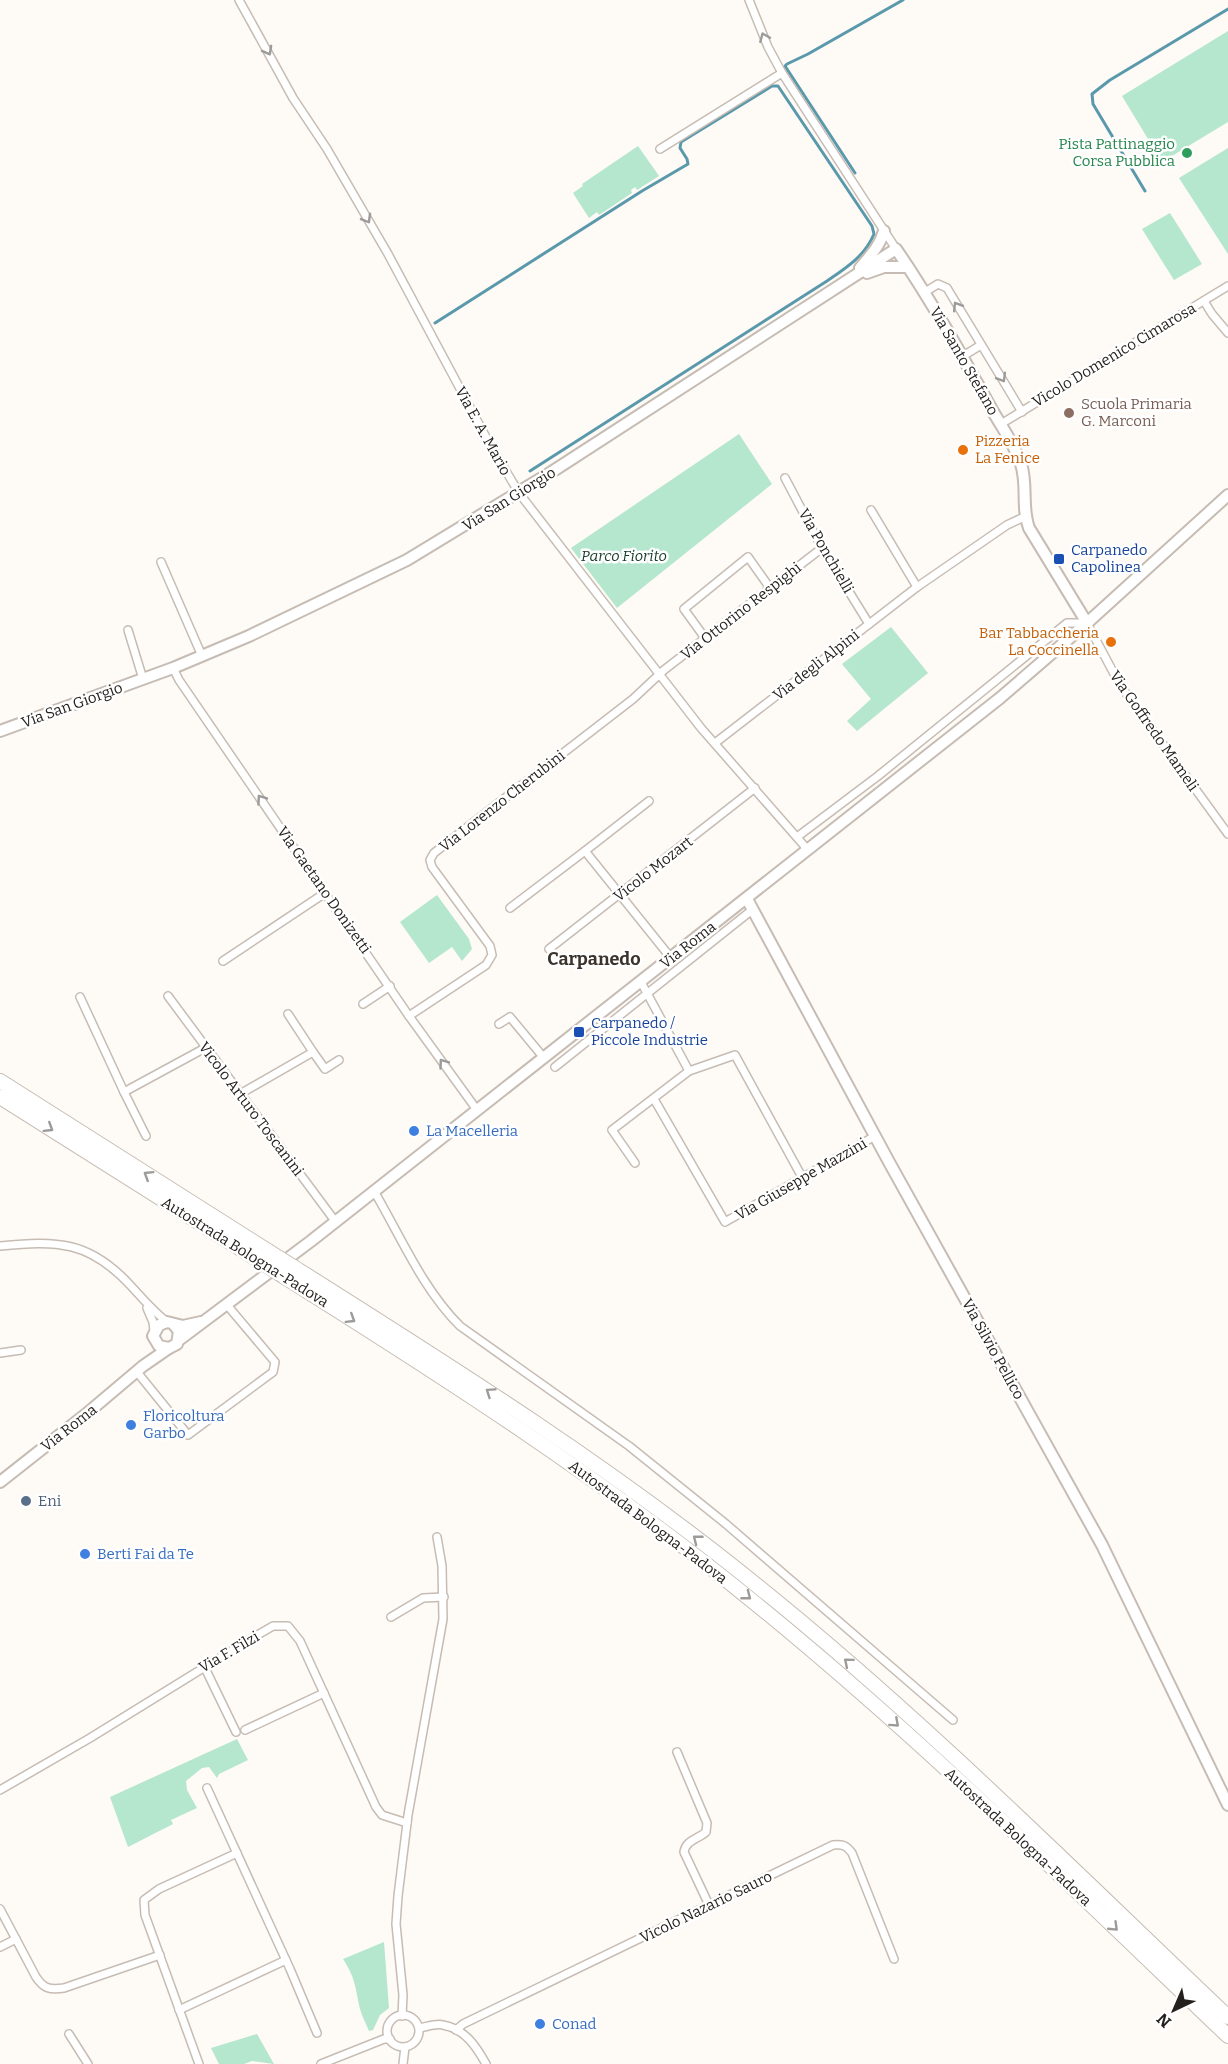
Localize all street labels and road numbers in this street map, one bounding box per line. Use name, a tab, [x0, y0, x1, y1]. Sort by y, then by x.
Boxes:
street label: Vicolo Domenico Cimarosa	[1029, 299, 1199, 411]
street label: Via Santo Stefano	[926, 304, 1002, 418]
street label: Via E. A. Mario	[451, 384, 515, 478]
street label: Via San Giorgio	[459, 463, 559, 535]
street label: Via Ponchielli	[795, 506, 858, 597]
street label: Via Ottorino Respighi	[677, 558, 805, 664]
street label: Via degli Alpini	[769, 625, 863, 704]
street label: Via Goffredo Mameli	[1106, 667, 1203, 795]
street label: Via San Giorgio	[19, 678, 125, 732]
street label: Via Lorenzo Cherubini	[436, 746, 569, 856]
street label: Via Gaetano Donizetti	[273, 823, 375, 957]
street label: Vicolo Mozart	[610, 832, 697, 905]
street label: Via Roma	[656, 918, 720, 972]
street label: Vicolo Arturo Toscanini	[195, 1038, 308, 1180]
street label: Via Giuseppe Mazzini	[732, 1134, 870, 1224]
street label: Autostrada Bologna-Padova	[158, 1193, 332, 1311]
street label: Via Silvio Pellico	[958, 1296, 1028, 1402]
street label: Via Roma	[37, 1401, 101, 1455]
street label: Autostrada Bologna-Padova	[565, 1456, 731, 1588]
street label: Via F. Filzi	[196, 1627, 263, 1677]
street label: Autostrada Bologna-Padova	[941, 1764, 1095, 1910]
street label: Vicolo Nazario Sauro	[637, 1867, 775, 1947]

